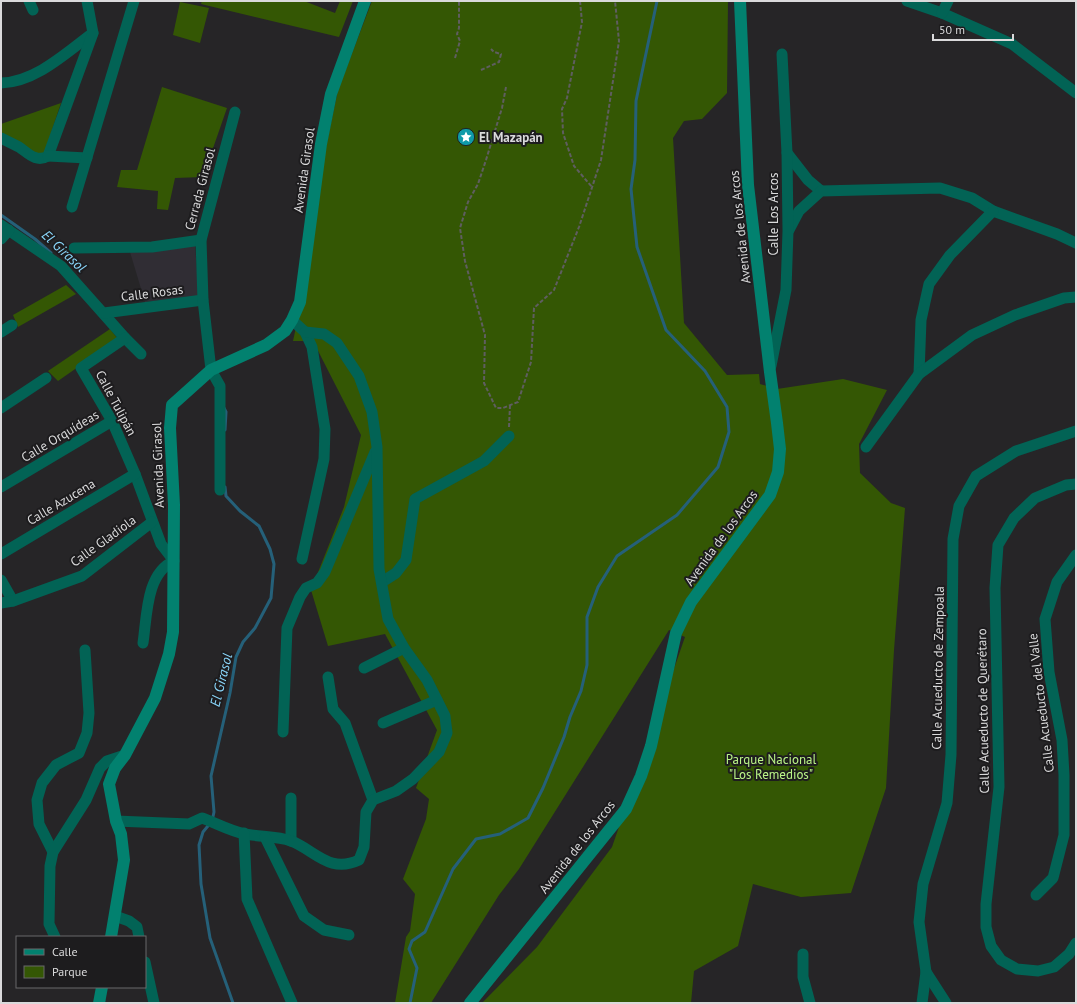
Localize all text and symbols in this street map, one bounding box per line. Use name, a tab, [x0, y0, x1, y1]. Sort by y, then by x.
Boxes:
scale bar	[933, 16, 1013, 42]
text: 50 m	[939, 22, 965, 37]
street label: Avenida Girasol	[290, 126, 318, 214]
place icon: El Mazapán	[456, 127, 476, 147]
place label: El Mazapán	[479, 129, 543, 146]
street label: Cerrada Girasol	[181, 146, 219, 232]
street label: Avenida de los Arcos	[726, 170, 754, 284]
street label: Calle Los Arcos	[765, 173, 782, 255]
water label: El Girasol	[38, 226, 90, 276]
street label: Calle Rosas	[120, 281, 184, 305]
street label: Calle Tulipán	[92, 367, 140, 439]
street label: Calle Orquídeas	[18, 406, 102, 466]
street label: Avenida Girasol	[148, 422, 168, 508]
street label: Calle Azucena	[24, 475, 98, 529]
street label: Avenida de los Arcos	[681, 487, 761, 589]
street label: Calle Gladiola	[67, 511, 139, 571]
street label: Calle Acueducto de Zempoala	[928, 586, 948, 750]
street label: Calle Acueducto de Querétaro	[973, 628, 993, 794]
street label: Calle Acueducto del Valle	[1024, 632, 1058, 774]
water label: El Girasol	[206, 651, 236, 708]
park label: Parque Nacional "Los Remedios"	[726, 751, 817, 783]
street label: Avenida de los Arcos	[535, 797, 619, 897]
legend	[16, 936, 146, 988]
text: Calle	[52, 944, 78, 959]
text: Parque	[52, 964, 87, 979]

